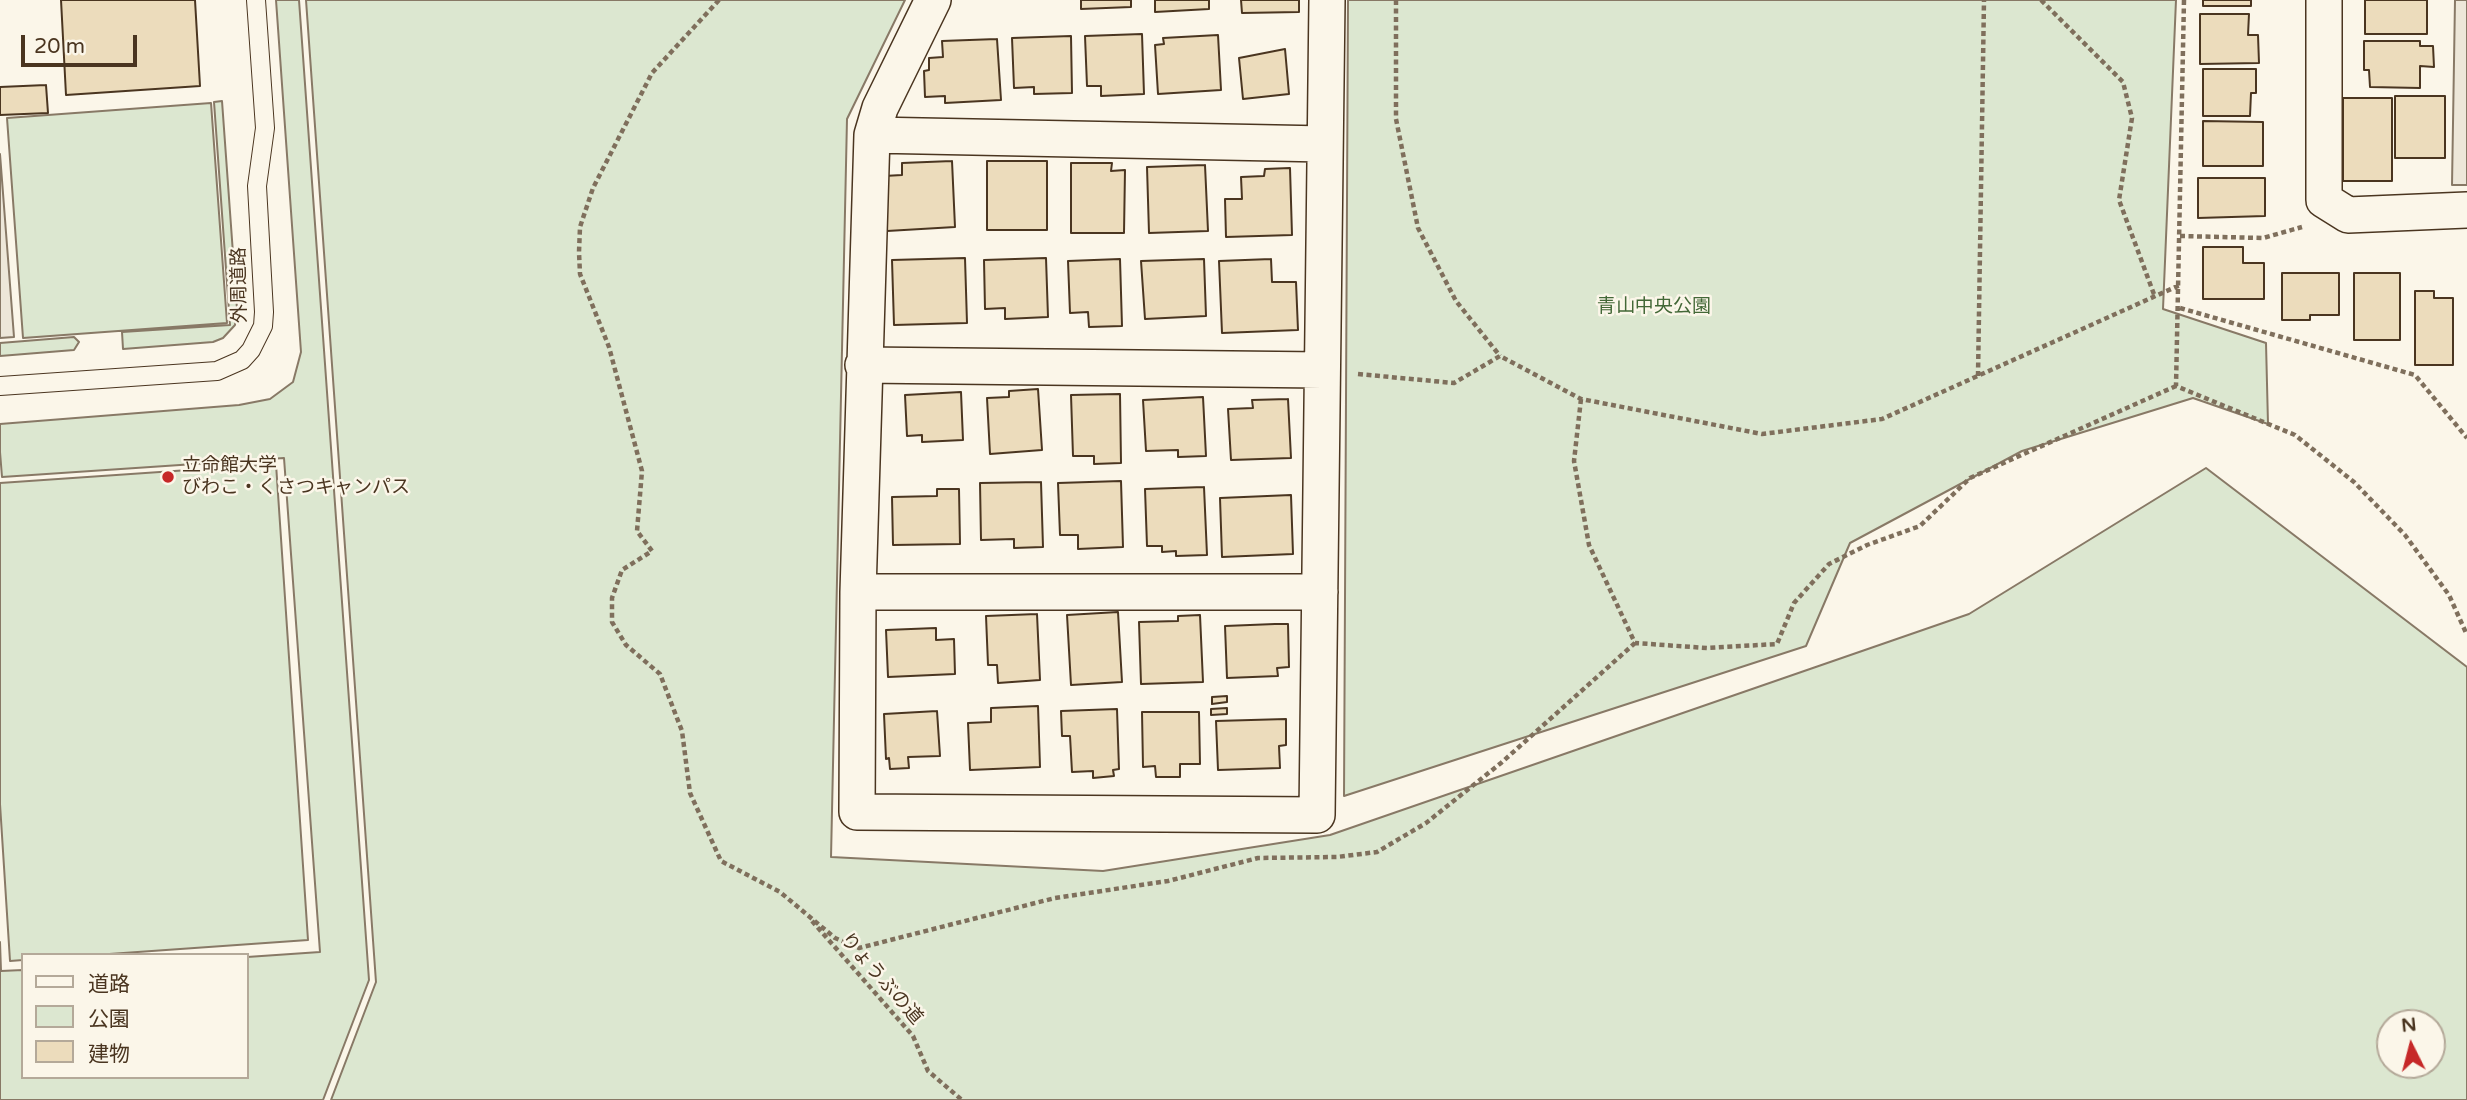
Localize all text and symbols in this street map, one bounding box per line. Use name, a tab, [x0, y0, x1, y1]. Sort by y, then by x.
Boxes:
scale bar	[24, 21, 140, 65]
text: 20 m	[34, 34, 85, 59]
street label: 外周道路	[228, 247, 252, 323]
park label: 青山中央公園	[1597, 296, 1711, 318]
place label: 立命館大学 びわこ・くさつキャンパス	[182, 455, 410, 499]
marker: 立命館大学 びわこ・くさつキャンパス	[160, 469, 176, 485]
street label: りょうぶの道	[835, 929, 927, 1029]
legend	[21, 953, 248, 1079]
text: 道路	[88, 972, 130, 997]
text: 公園	[88, 1007, 130, 1032]
north arrow	[2376, 1009, 2446, 1079]
text: N	[2400, 1013, 2418, 1037]
text: 建物	[88, 1042, 130, 1067]

